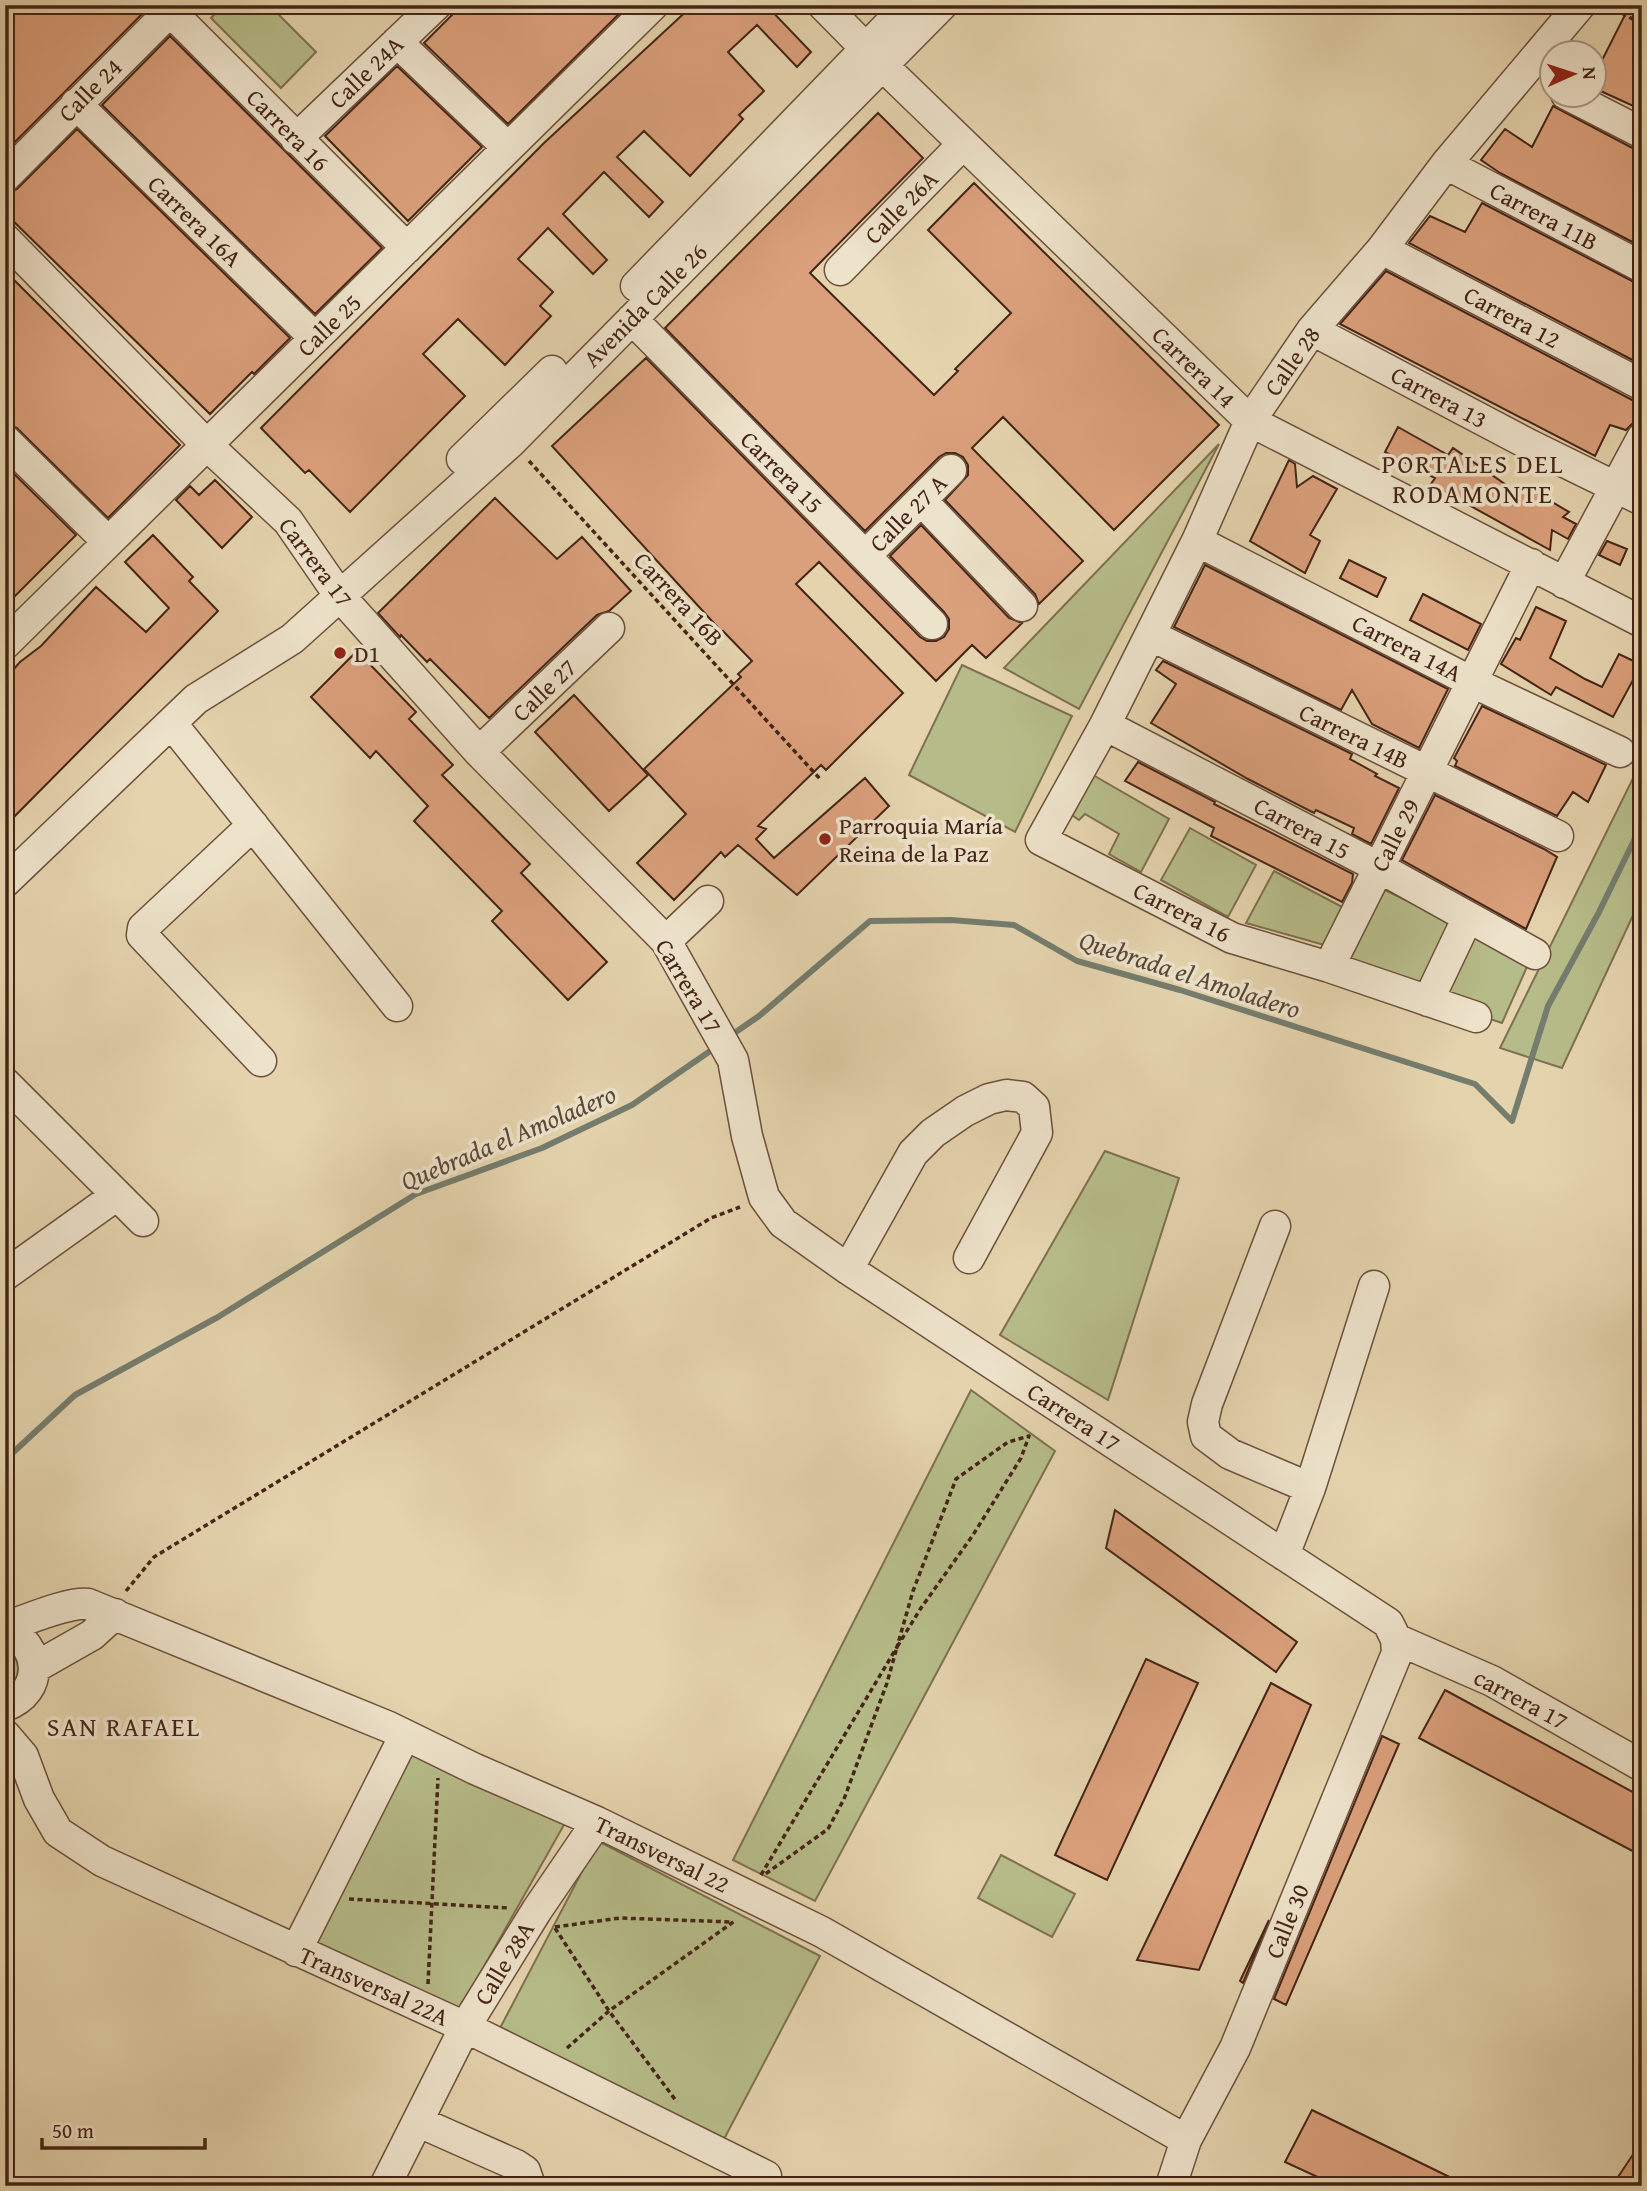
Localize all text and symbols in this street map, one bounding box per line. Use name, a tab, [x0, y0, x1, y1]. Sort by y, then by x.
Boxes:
street label: Calle 24A	[321, 27, 412, 117]
north arrow	[1538, 38, 1608, 108]
street label: Calle 24	[50, 50, 130, 130]
text: N	[1576, 66, 1604, 80]
street label: Carrera 16	[239, 81, 337, 179]
street label: Calle 26A	[856, 162, 946, 252]
street label: Carrera 16A	[140, 167, 250, 275]
street label: Carrera 11B	[1484, 173, 1604, 259]
street label: Avenida Calle 26	[575, 235, 715, 375]
street label: Carrera 12	[1458, 277, 1566, 357]
street label: Calle 25	[289, 285, 369, 365]
street label: Carrera 14	[1144, 318, 1244, 416]
street label: Calle 28	[1255, 319, 1329, 403]
street label: Carrera 13	[1385, 357, 1493, 437]
street label: Carrera 15	[733, 423, 831, 521]
district label: PORTALES DEL RODAMONTE	[1382, 444, 1564, 513]
street label: Calle 27 A	[861, 466, 955, 560]
street label: Carrera 17	[271, 510, 361, 614]
street label: Carrera 16B	[626, 544, 732, 654]
street label: Carrera 14A	[1346, 605, 1468, 691]
place label: D1	[354, 636, 380, 671]
marker: D1	[332, 645, 348, 661]
street label: Calle 27	[504, 650, 584, 730]
street label: Carrera 14B	[1293, 694, 1415, 778]
street label: Carrera 15	[1248, 788, 1356, 868]
street label: Calle 29	[1362, 793, 1428, 877]
place label: Parroquia María Reina de la Paz	[839, 808, 1004, 871]
marker: Parroquia María Reina de la Paz	[817, 831, 833, 847]
street label: Carrera 16	[1128, 873, 1236, 951]
water label: Quebrada el Amoladero	[1074, 920, 1306, 1028]
street label: Carrera 17	[647, 932, 731, 1040]
water label: Quebrada el Amoladero	[394, 1074, 622, 1200]
street label: Carrera 17	[1021, 1374, 1127, 1460]
street label: carrera 17	[1468, 1660, 1574, 1738]
district label: SAN RAFAEL	[47, 1707, 201, 1746]
street label: Transversal 22	[589, 1806, 735, 1902]
street label: Calle 30	[1256, 1879, 1318, 1963]
street label: Calle 28A	[465, 1914, 543, 2011]
street label: Transversal 22A	[294, 1937, 455, 2035]
scale bar	[42, 2107, 205, 2151]
text: 50 m	[52, 2115, 94, 2146]

